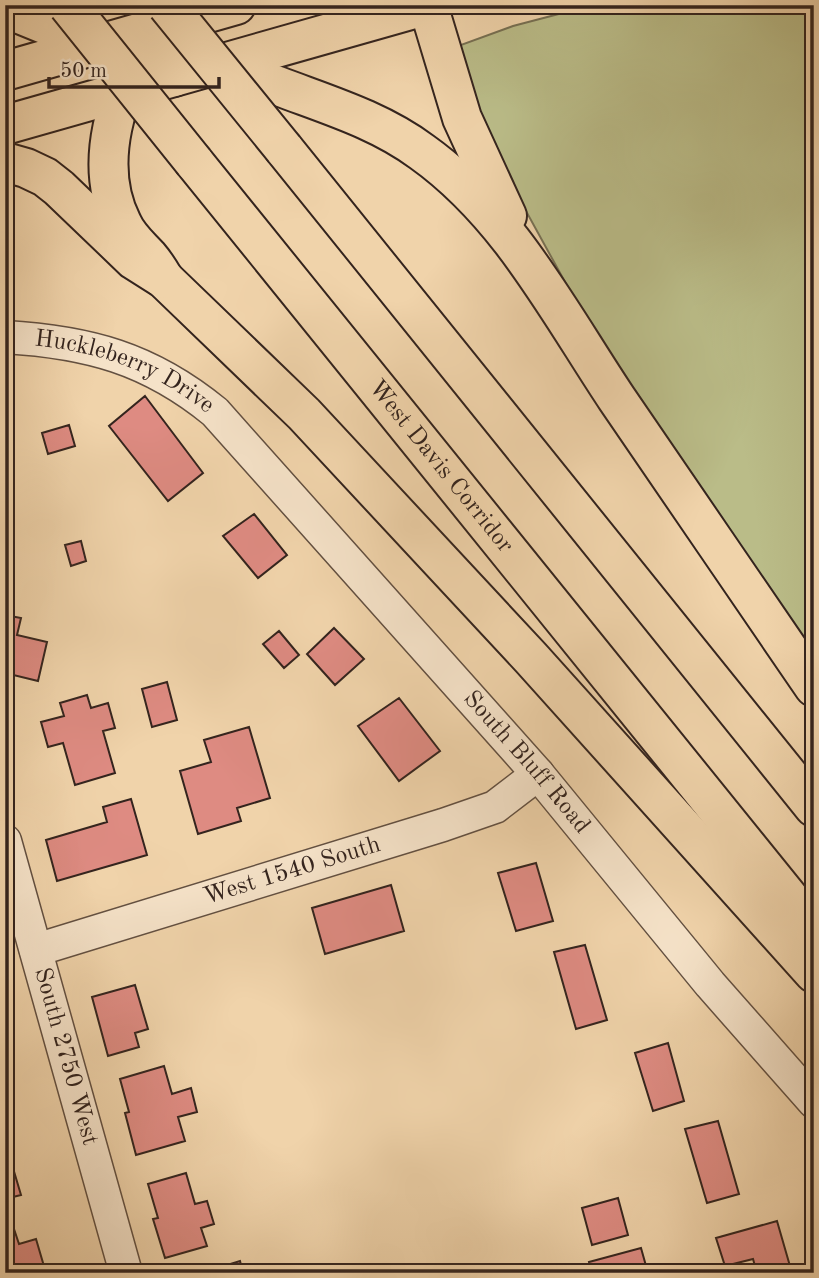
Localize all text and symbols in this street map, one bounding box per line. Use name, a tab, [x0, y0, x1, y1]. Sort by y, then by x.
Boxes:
scale bar	[49, 46, 219, 90]
text: 50 m	[60, 61, 107, 82]
street label: Huckleberry Drive	[33, 327, 218, 418]
street label: West Davis Corridor	[364, 376, 517, 558]
street label: South Bluff Road	[458, 687, 594, 838]
street label: West 1540 South	[201, 833, 383, 910]
street label: South 2750 West	[29, 965, 102, 1148]

